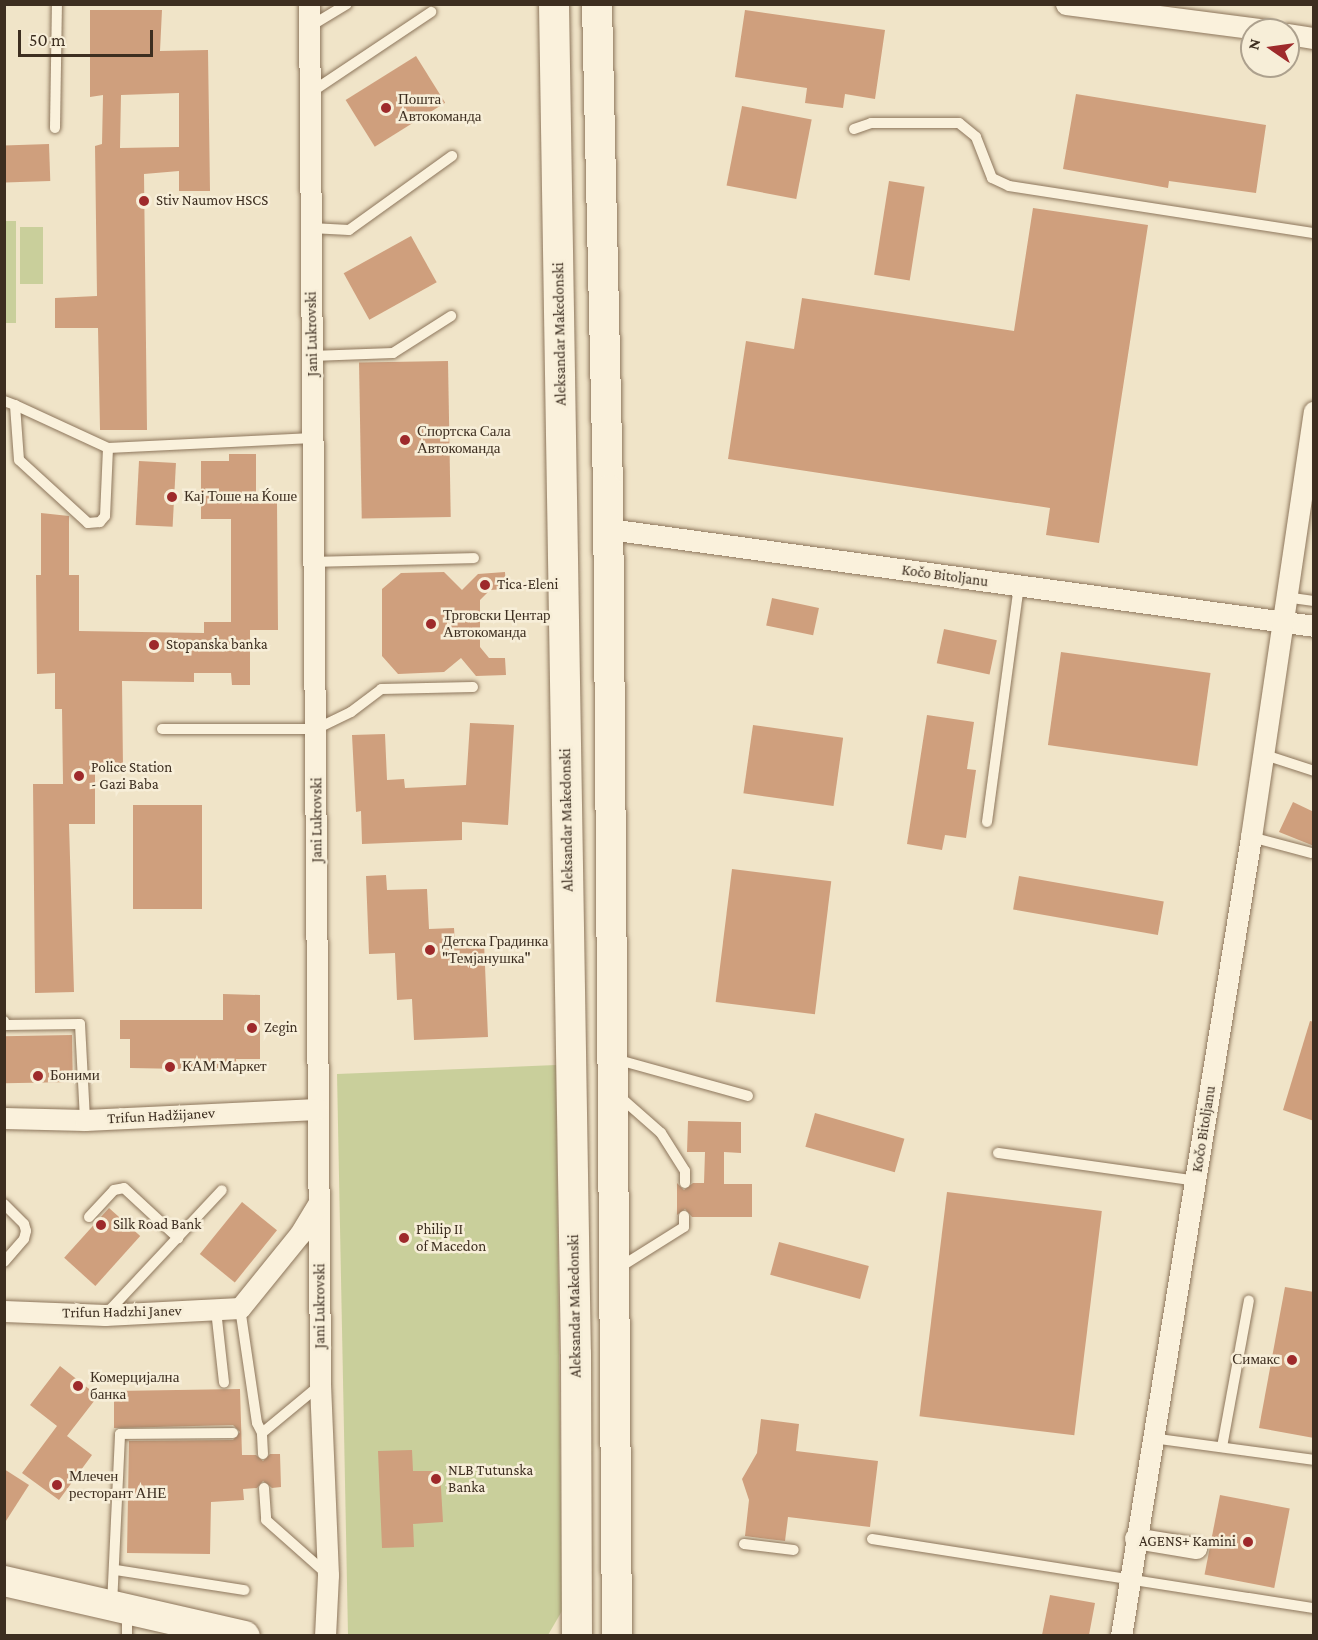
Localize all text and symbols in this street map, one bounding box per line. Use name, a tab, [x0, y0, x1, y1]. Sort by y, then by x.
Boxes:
scale bar	[21, 18, 156, 56]
north arrow	[1240, 18, 1300, 78]
text: 50 m	[29, 30, 66, 50]
text: N	[1244, 37, 1263, 52]
place label: Пошта Автокоманда	[398, 90, 482, 125]
marker: Пошта Автокоманда	[379, 101, 393, 115]
place label: Stiv Naumov HSCS	[156, 192, 268, 210]
marker: Stiv Naumov HSCS	[137, 194, 151, 208]
street label: Aleksandar Makedonski	[550, 262, 570, 406]
street label: Jani Lukrovski	[302, 291, 322, 377]
place label: Спортска Сала Автокоманда	[417, 422, 511, 457]
marker: Спортска Сала Автокоманда	[398, 433, 412, 447]
place label: Кај Тоше на Ќоше	[184, 488, 297, 506]
marker: Кај Тоше на Ќоше	[165, 490, 179, 504]
street label: Kočo Bitoljanu	[901, 561, 989, 591]
place label: Tica-Eleni	[497, 576, 558, 594]
marker: Tica-Eleni	[478, 578, 492, 592]
place label: Трговски Центар Автокоманда	[443, 606, 551, 641]
marker: Трговски Центар Автокоманда	[424, 617, 438, 631]
place label: Stopanska banka	[166, 636, 268, 654]
marker: Stopanska banka	[147, 638, 161, 652]
street label: Aleksandar Makedonski	[557, 748, 577, 892]
place label: Police Station - Gazi Baba	[91, 758, 172, 793]
marker: Police Station - Gazi Baba	[72, 769, 86, 783]
street label: Jani Lukrovski	[308, 778, 326, 862]
place label: Детска Градинка "Темјанушка"	[442, 932, 548, 967]
marker: Детска Градинка "Темјанушка"	[423, 943, 437, 957]
place label: Zegin	[264, 1019, 298, 1037]
marker: Zegin	[245, 1021, 259, 1035]
place label: КАМ Маркет	[182, 1058, 267, 1076]
marker: КАМ Маркет	[163, 1060, 177, 1074]
place label: Боними	[50, 1067, 100, 1085]
marker: Боними	[31, 1069, 45, 1083]
street label: Kočo Bitoljanu	[1188, 1084, 1220, 1174]
street label: Trifun Hadžijanev	[107, 1104, 215, 1128]
place label: Silk Road Bank	[113, 1216, 201, 1234]
marker: Silk Road Bank	[94, 1218, 108, 1232]
place label: Philip II of Macedon	[416, 1220, 486, 1255]
marker: Philip II of Macedon	[397, 1231, 411, 1245]
street label: Aleksandar Makedonski	[565, 1234, 585, 1378]
street label: Jani Lukrovski	[311, 1264, 329, 1348]
street label: Trifun Hadzhi Janev	[62, 1302, 182, 1322]
place label: Симакс	[1232, 1351, 1280, 1369]
marker: Симакс	[1285, 1353, 1299, 1367]
place label: Комерцијална банка	[90, 1368, 179, 1403]
marker: Комерцијална банка	[71, 1379, 85, 1393]
place label: NLB Tutunska Banka	[448, 1461, 533, 1496]
place label: Млечен ресторант АНЕ	[69, 1467, 166, 1502]
marker: NLB Tutunska Banka	[429, 1472, 443, 1486]
marker: Млечен ресторант АНЕ	[50, 1478, 64, 1492]
place label: AGENS+ Kamini	[1139, 1533, 1236, 1551]
marker: AGENS+ Kamini	[1241, 1535, 1255, 1549]

